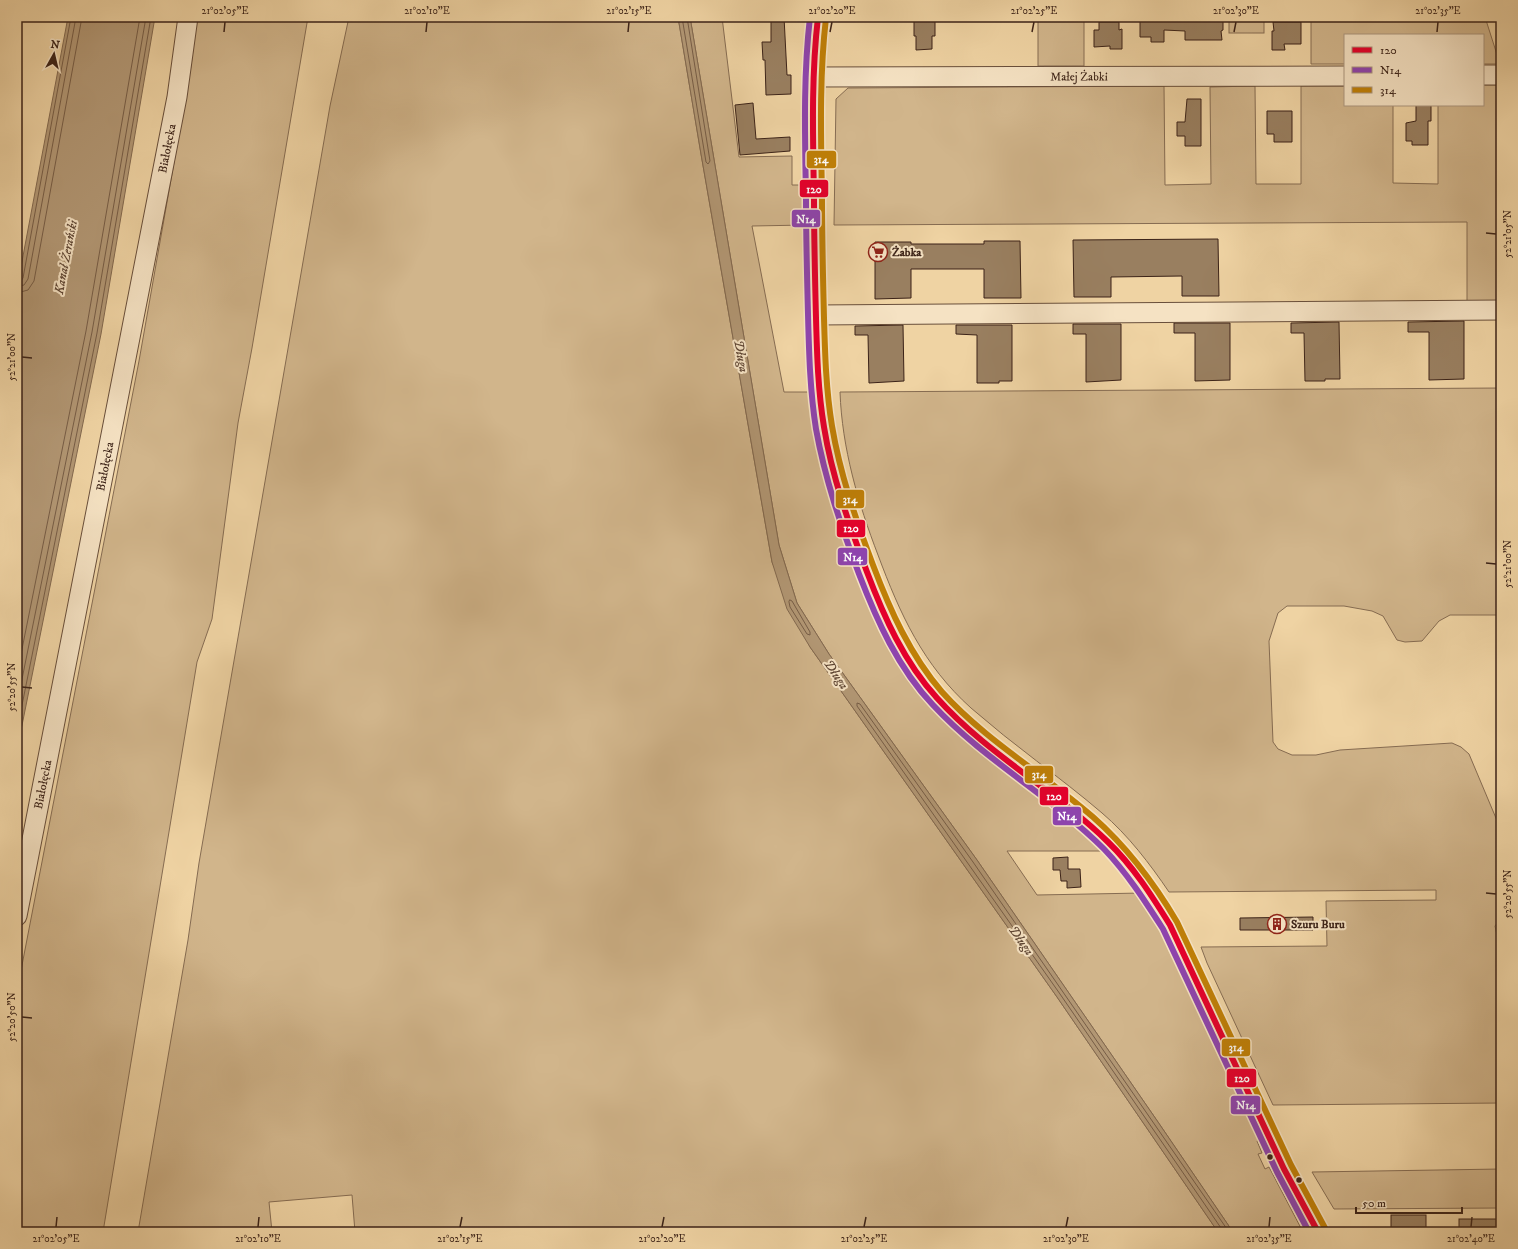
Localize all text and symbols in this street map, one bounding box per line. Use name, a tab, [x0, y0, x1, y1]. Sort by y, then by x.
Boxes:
text: 21°02'05"E	[201, 5, 249, 17]
text: 21°02'10"E	[404, 5, 450, 17]
text: 21°02'15"E	[606, 5, 652, 17]
text: 21°02'20"E	[809, 5, 855, 17]
text: 21°02'25"E	[1011, 5, 1057, 17]
text: 21°02'30"E	[1213, 5, 1259, 17]
text: 21°02'35"E	[1415, 5, 1461, 17]
north arrow	[34, 34, 74, 74]
legend	[1344, 34, 1484, 106]
text: N	[50, 38, 61, 53]
text: 120	[1380, 43, 1397, 58]
text: N14	[1380, 63, 1402, 78]
street label: Małej Żabki	[1050, 69, 1108, 85]
text: 314	[1380, 83, 1397, 98]
street label: Białołęcka	[155, 122, 180, 175]
line badge: 314	[806, 150, 837, 169]
text: 314	[814, 153, 829, 167]
line badge: 120	[799, 179, 829, 198]
text: 120	[806, 183, 822, 197]
line badge: N14	[791, 209, 821, 228]
text: 52°21'05"N	[1502, 210, 1514, 258]
text: N14	[796, 213, 816, 227]
water label: Kanał Żerański	[51, 217, 81, 297]
supermarket icon: Żabka	[867, 241, 889, 263]
place label: Żabka	[892, 245, 922, 260]
text: 52°21'00"N	[6, 333, 18, 381]
water label: Długa	[730, 339, 752, 374]
street label: Białołęcka	[93, 440, 118, 493]
line badge: 314	[835, 489, 865, 509]
text: 314	[843, 493, 858, 507]
line badge: 120	[836, 519, 866, 538]
text: 120	[843, 522, 859, 536]
text: 52°21'00"N	[1502, 540, 1514, 588]
line badge: N14	[837, 547, 868, 566]
text: N14	[843, 551, 863, 565]
water label: Długa	[820, 657, 852, 693]
text: 52°20'55"N	[6, 662, 18, 712]
street label: Białołęcka	[31, 758, 55, 811]
line badge: 314	[1024, 765, 1054, 784]
text: 314	[1032, 768, 1047, 782]
line badge: 120	[1039, 786, 1069, 806]
text: 120	[1046, 790, 1062, 804]
line badge: N14	[1052, 806, 1082, 826]
text: N14	[1057, 810, 1077, 824]
text: 52°20'55"N	[1502, 869, 1514, 919]
building icon: Szuru Buru	[1266, 913, 1288, 935]
place label: Szuru Buru	[1291, 917, 1345, 932]
water label: Długa	[1005, 923, 1037, 959]
text: 52°20'50"N	[6, 992, 18, 1042]
line badge: 314	[1221, 1038, 1251, 1057]
text: 314	[1229, 1041, 1244, 1055]
line badge: 120	[1226, 1068, 1257, 1088]
text: 120	[1234, 1072, 1250, 1086]
line badge: N14	[1230, 1095, 1261, 1115]
text: N14	[1236, 1099, 1256, 1113]
unlabelled marker	[1265, 1152, 1275, 1162]
unlabelled marker	[1294, 1175, 1304, 1185]
scale bar	[1356, 1189, 1462, 1215]
text: 50 m	[1362, 1196, 1386, 1211]
text: 21°02'05"E	[32, 1233, 80, 1245]
text: 21°02'10"E	[235, 1233, 281, 1245]
text: 21°02'15"E	[437, 1233, 483, 1245]
text: 21°02'20"E	[639, 1233, 685, 1245]
text: 21°02'25"E	[841, 1233, 887, 1245]
text: 21°02'30"E	[1043, 1233, 1089, 1245]
text: 21°02'35"E	[1246, 1233, 1292, 1245]
text: 21°02'40"E	[1447, 1233, 1495, 1245]

